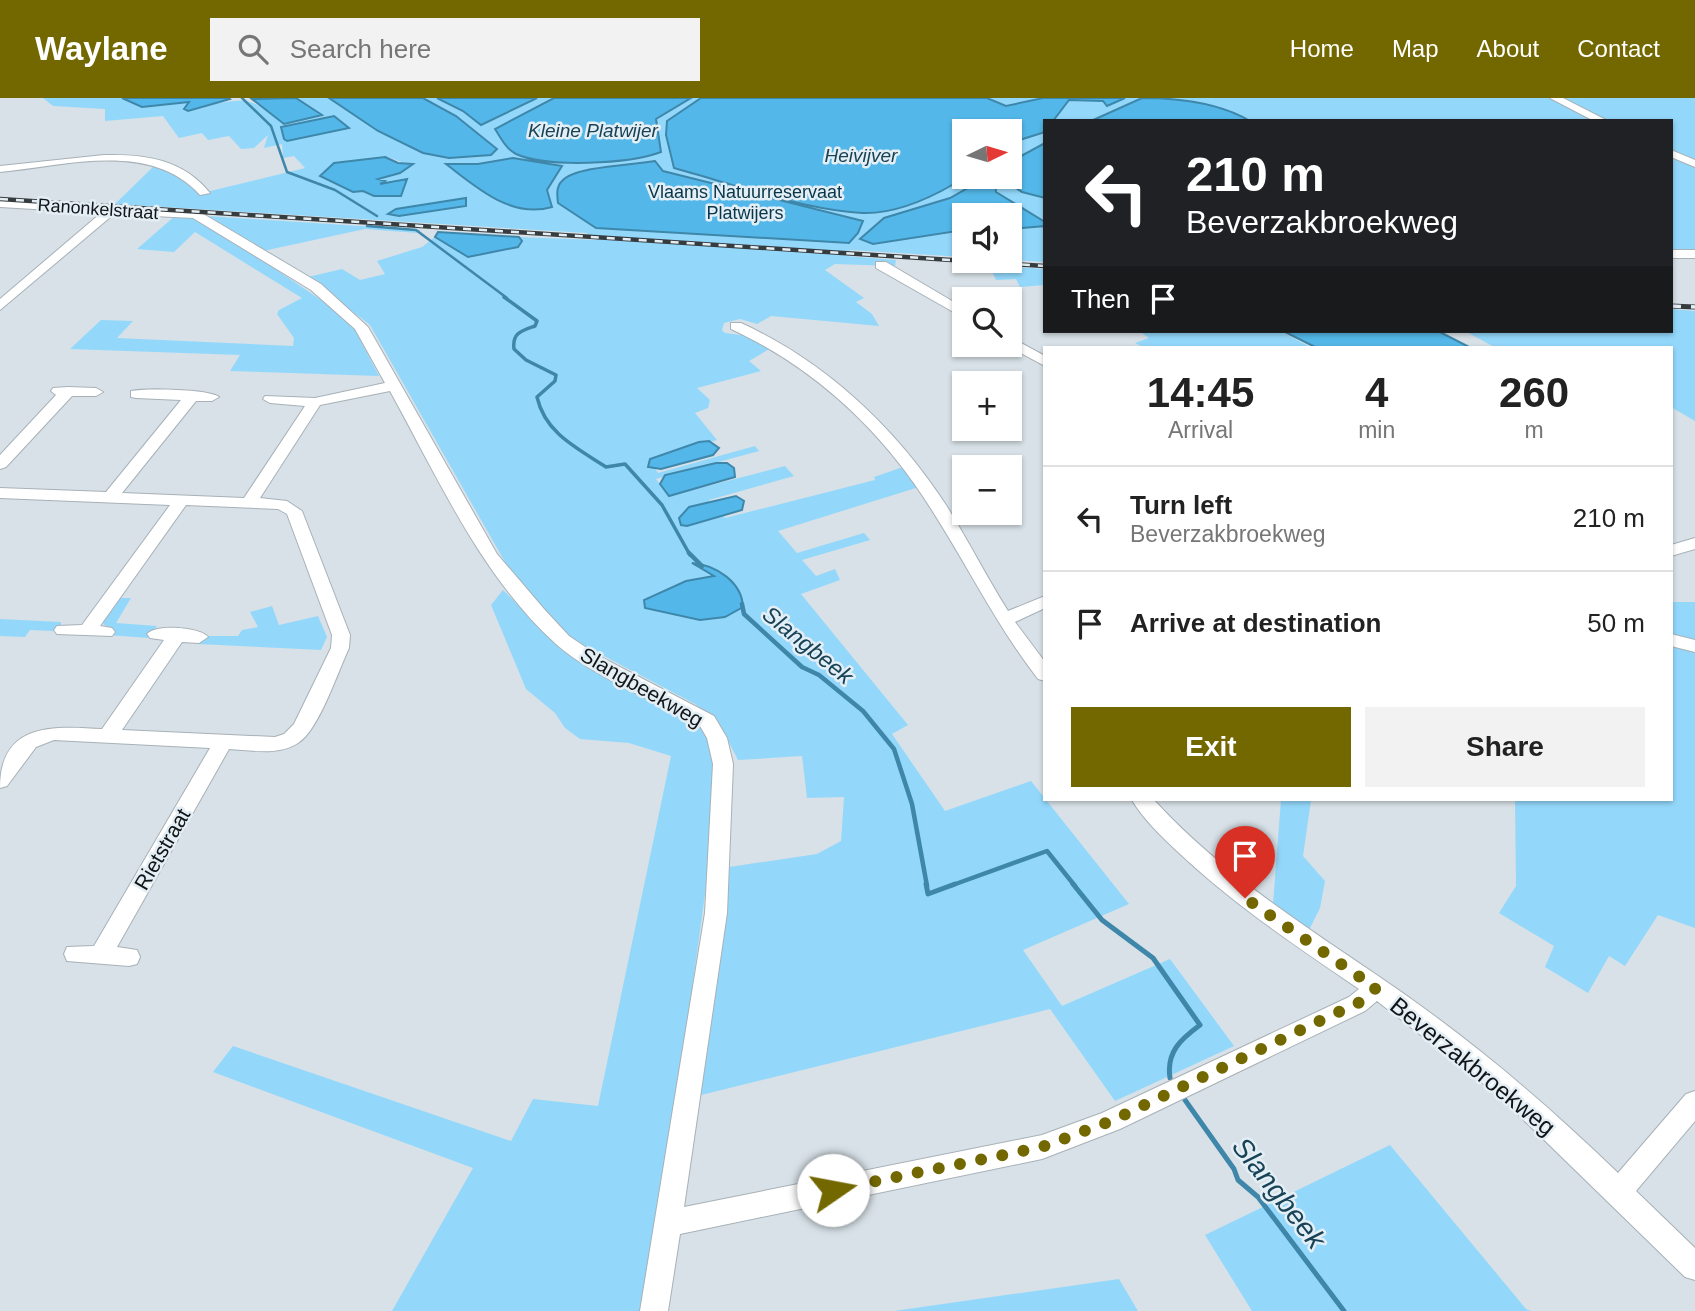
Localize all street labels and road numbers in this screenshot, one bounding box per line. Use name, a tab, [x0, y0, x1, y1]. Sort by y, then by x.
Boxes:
street label: Ranonkelstraat	[37, 195, 159, 223]
street label: Slangbeekweg	[577, 643, 707, 731]
street label: Rietstraat	[130, 804, 195, 894]
street label: Beverzakbroekweg	[1385, 991, 1561, 1141]

